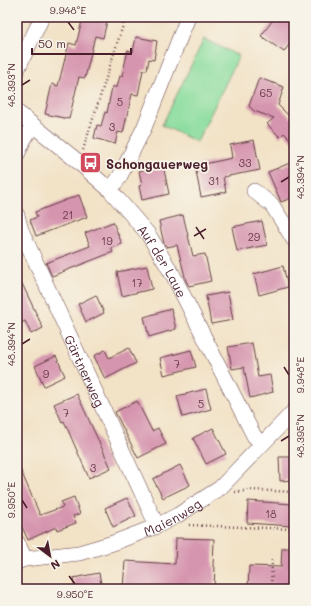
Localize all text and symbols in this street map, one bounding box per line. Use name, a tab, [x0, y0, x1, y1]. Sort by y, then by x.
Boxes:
text: 9.948°E	[50, 3, 86, 17]
scale bar	[32, 30, 131, 56]
text: 50 m	[38, 35, 66, 51]
text: 48.393°N	[4, 63, 18, 107]
house number: 65	[259, 85, 273, 100]
house number: 5	[117, 94, 123, 109]
house number: 3	[109, 119, 116, 134]
bus stop icon: Schongauerweg	[78, 150, 104, 176]
place label: Schongauerweg	[106, 155, 208, 172]
house number: 33	[239, 155, 252, 170]
text: 48.394°N	[293, 155, 307, 199]
house number: 31	[208, 173, 220, 188]
house number: 21	[62, 207, 74, 222]
street label: Auf der Laue	[135, 220, 191, 300]
house number: 29	[248, 229, 261, 244]
house number: 19	[101, 233, 113, 248]
house number: 17	[131, 275, 143, 290]
text: 48.394°N	[4, 322, 18, 366]
street label: Gärtnerweg	[62, 332, 109, 409]
house number: 7	[174, 356, 180, 371]
text: 9.948°E	[293, 357, 307, 393]
house number: 9	[43, 366, 50, 381]
house number: 5	[198, 396, 204, 411]
house number: 7	[63, 405, 69, 420]
text: 48.395°N	[293, 414, 307, 458]
house number: 3	[90, 460, 97, 475]
text: 9.950°E	[4, 482, 18, 518]
street label: Maienweg	[141, 494, 204, 539]
house number: 18	[265, 506, 277, 521]
north arrow	[30, 536, 70, 576]
text: N	[48, 556, 63, 573]
text: 9.950°E	[57, 587, 93, 601]

